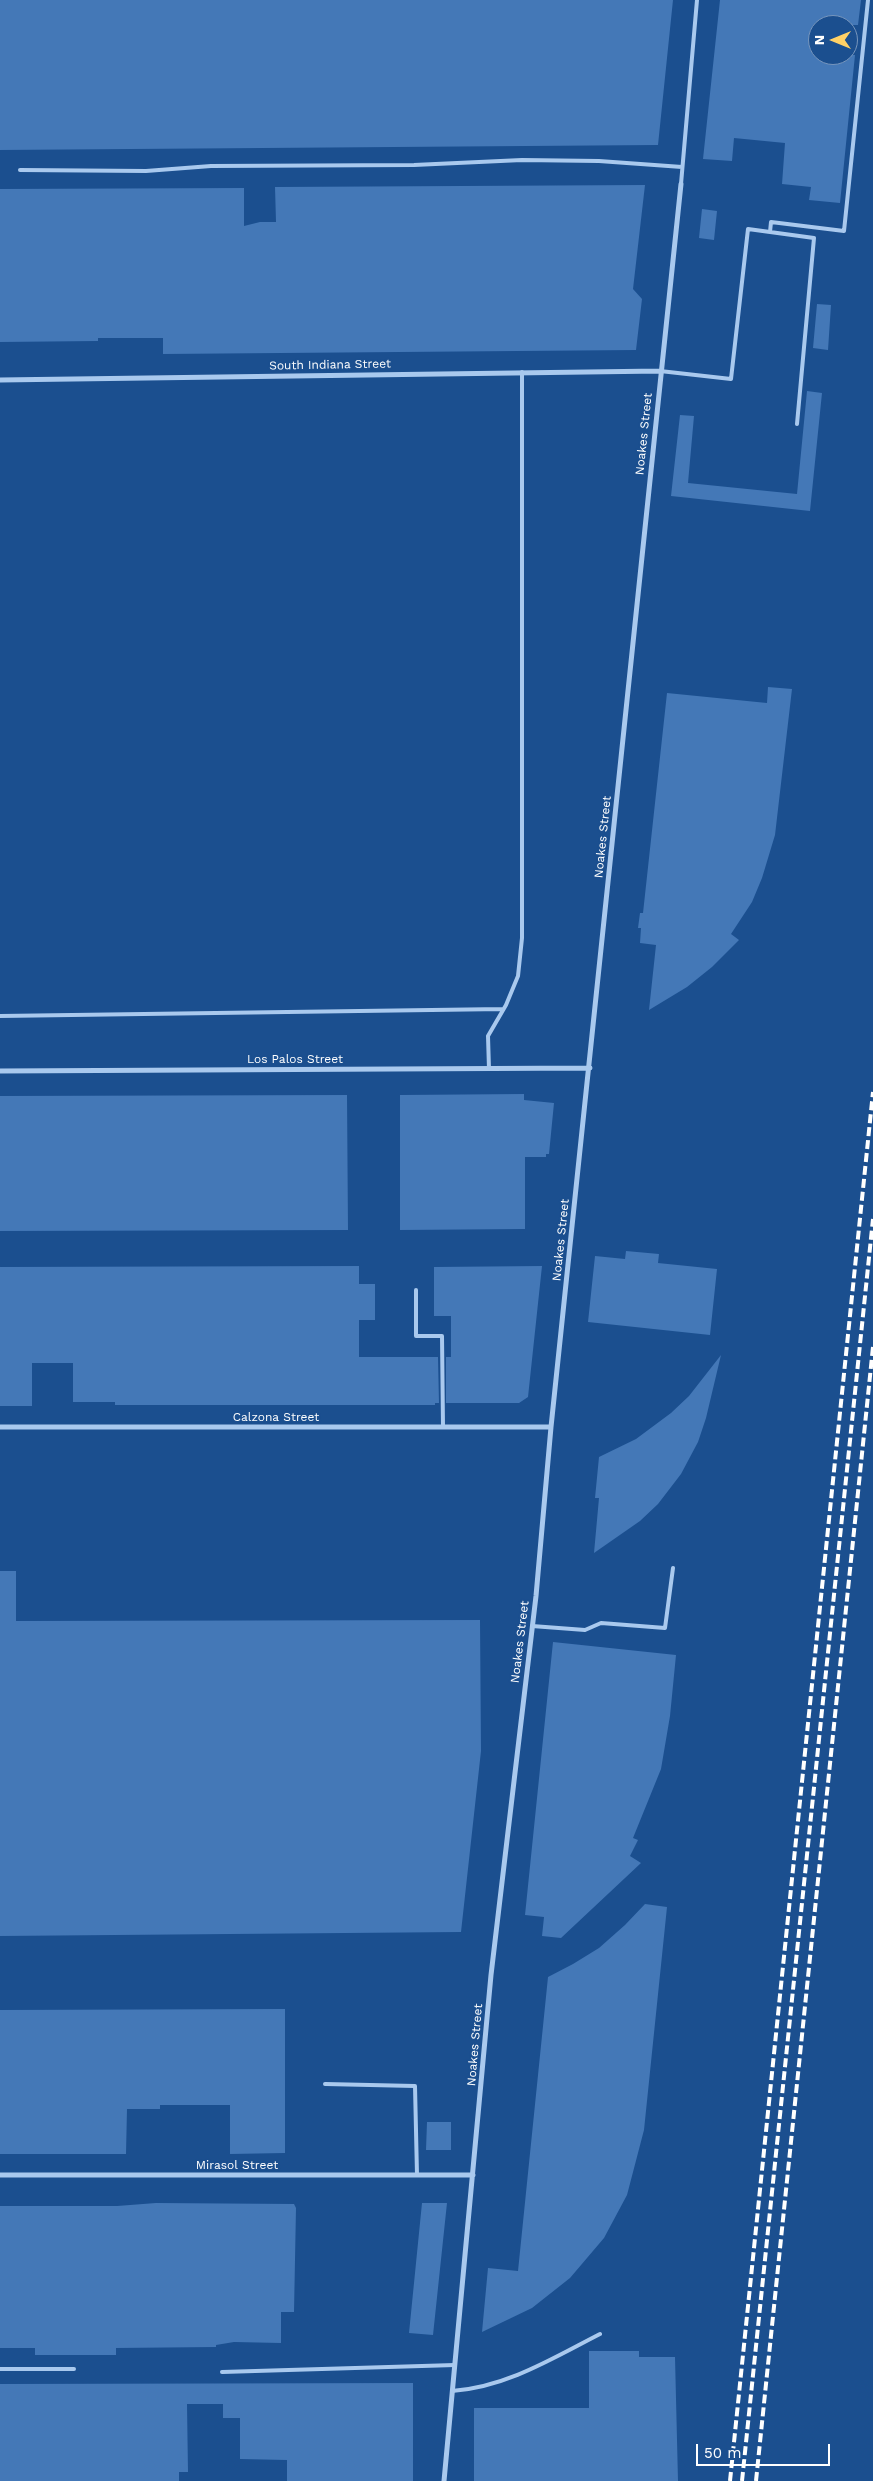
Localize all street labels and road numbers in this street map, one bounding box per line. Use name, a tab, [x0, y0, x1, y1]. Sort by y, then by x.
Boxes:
street label: South Indiana Street	[269, 357, 391, 373]
street label: Noakes Street	[633, 392, 655, 476]
street label: Noakes Street	[592, 795, 614, 879]
street label: Los Palos Street	[247, 1052, 343, 1066]
street label: Noakes Street	[550, 1198, 572, 1282]
street label: Calzona Street	[233, 1410, 319, 1424]
street label: Noakes Street	[508, 1600, 532, 1684]
street label: Noakes Street	[464, 2003, 486, 2087]
street label: Mirasol Street	[196, 2158, 278, 2172]

